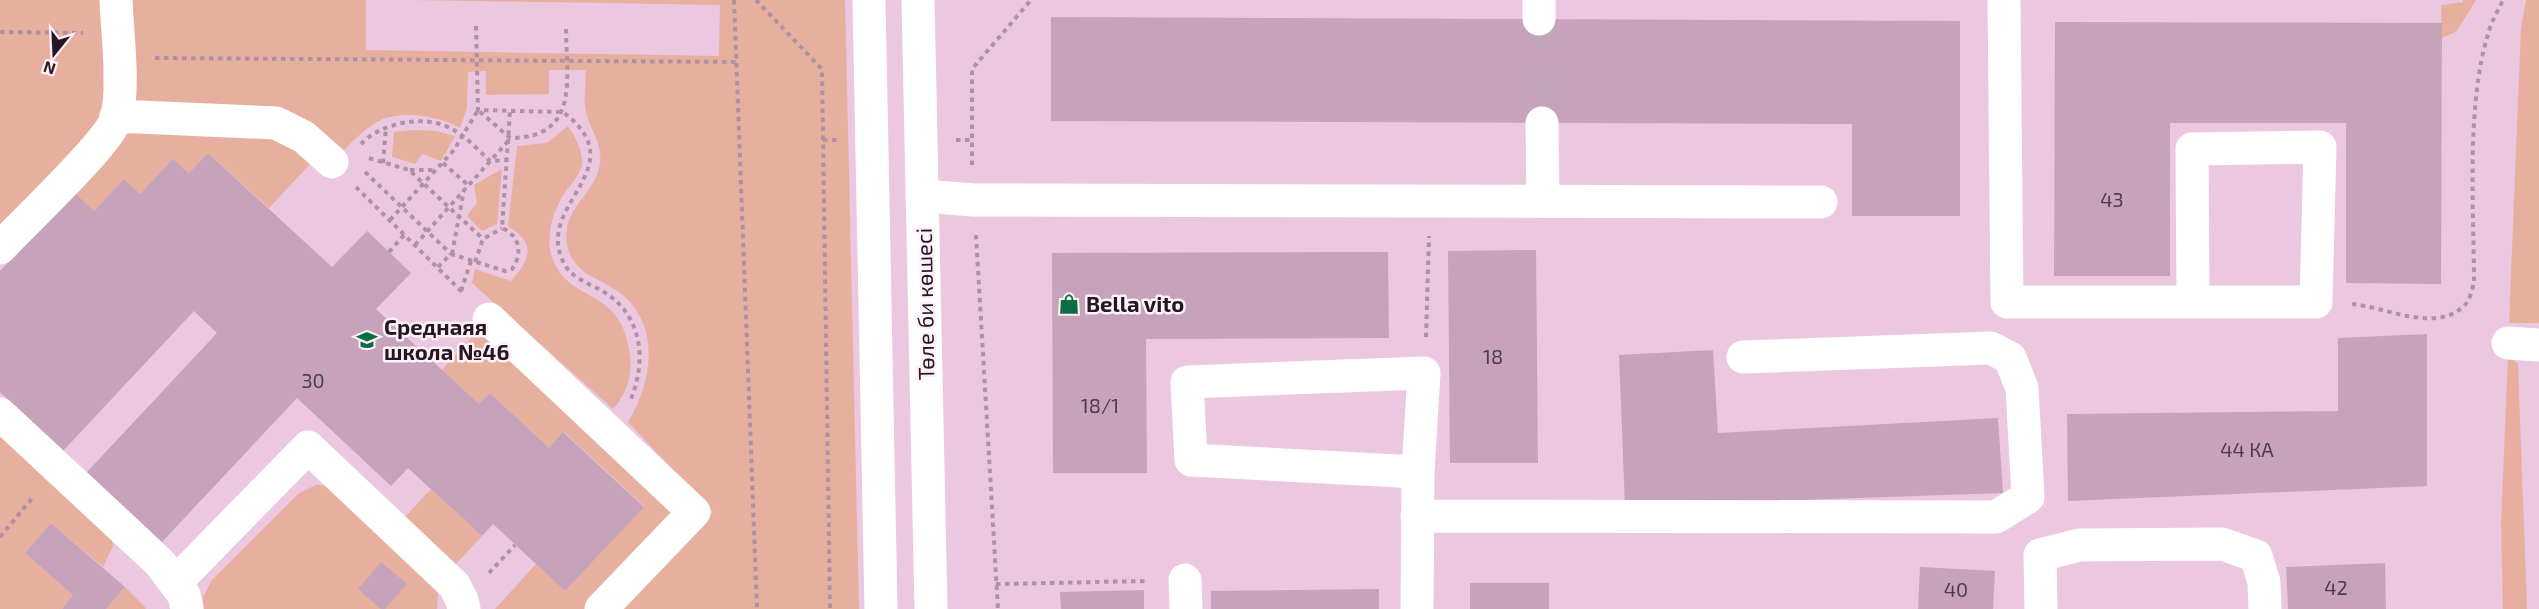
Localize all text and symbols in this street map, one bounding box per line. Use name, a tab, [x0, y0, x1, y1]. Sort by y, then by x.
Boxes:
north arrow	[24, 24, 84, 84]
text: N	[41, 58, 58, 80]
house number: 43	[2100, 187, 2124, 211]
street label: Төле би көшесі	[910, 228, 938, 380]
place label: Bella vito	[1086, 290, 1184, 316]
shop icon: Bella vito	[1057, 292, 1081, 316]
place label: Среднаяя школа №46	[384, 313, 509, 364]
school or university icon: Среднаяя школа №46	[355, 328, 379, 352]
house number: 18	[1483, 344, 1503, 368]
house number: 30	[301, 368, 325, 392]
house number: 18/1	[1081, 393, 1119, 417]
house number: 44 КА	[2220, 437, 2274, 461]
house number: 42	[2324, 575, 2348, 599]
house number: 40	[1944, 577, 1968, 601]

